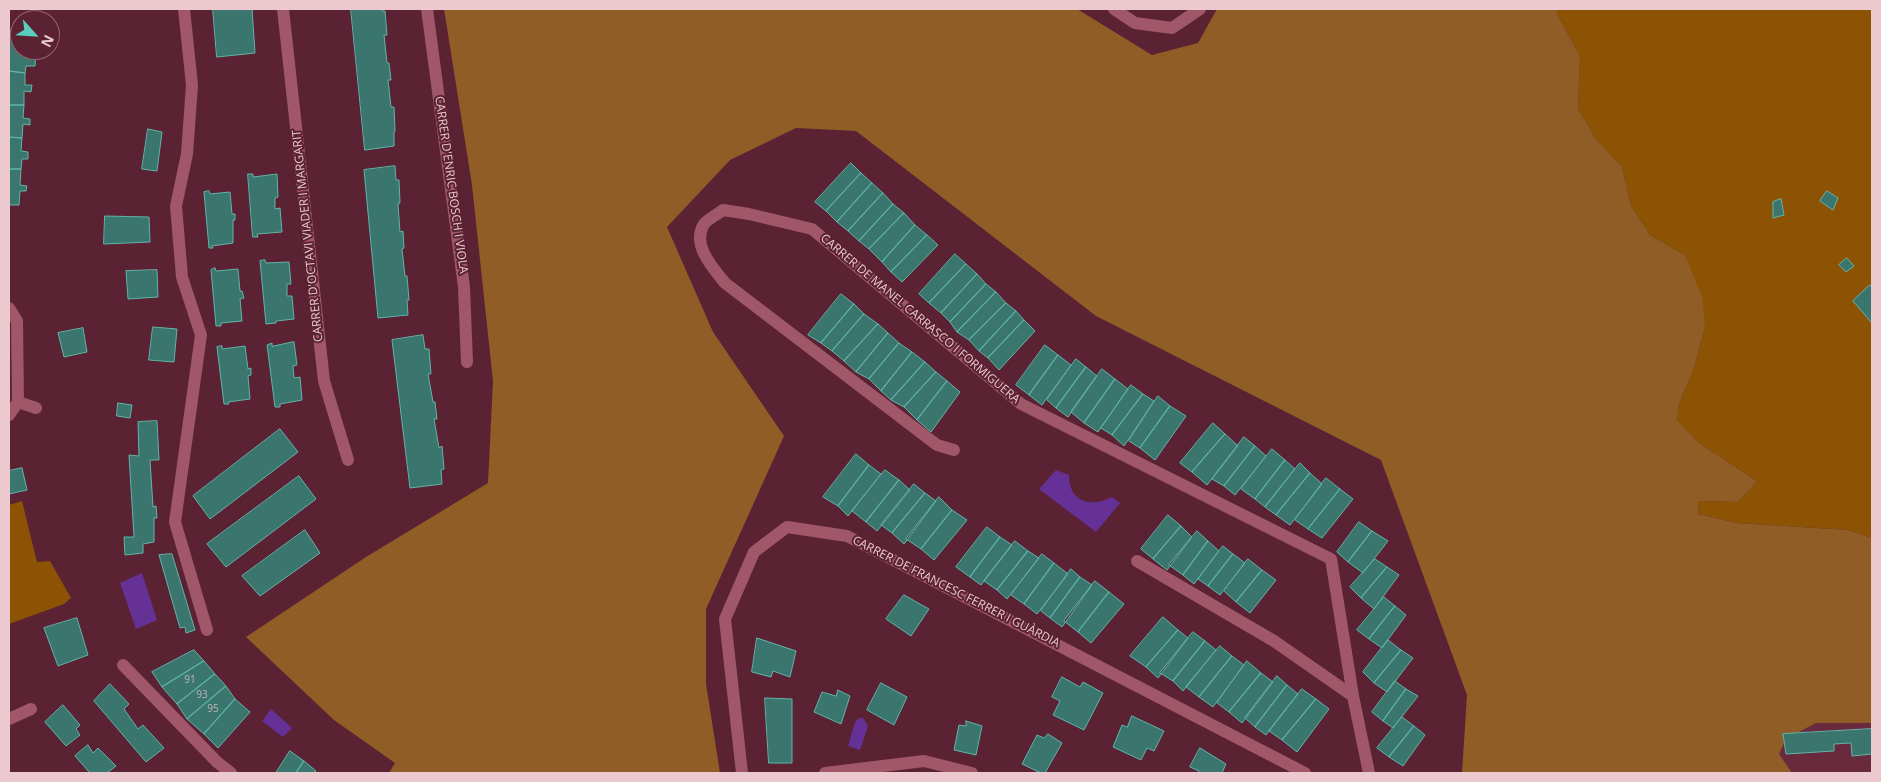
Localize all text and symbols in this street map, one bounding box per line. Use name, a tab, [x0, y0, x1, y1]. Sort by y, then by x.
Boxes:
north arrow	[10, 10, 60, 60]
text: N	[37, 32, 59, 51]
street label: CARRER D'ENRIC BOSCH I VIOLA	[431, 95, 471, 275]
street label: CARRER D'OCTAVI VIADER I MARGARIT	[290, 129, 326, 343]
street label: CARRER DE MANEL CARRASCO I FORMIGUERA	[817, 231, 1023, 407]
street label: CARRER DE FRANCESC FERRER I GUÀRDIA	[850, 533, 1062, 651]
house number: 91	[184, 674, 196, 686]
house number: 93	[196, 689, 208, 701]
house number: 95	[207, 703, 219, 715]

